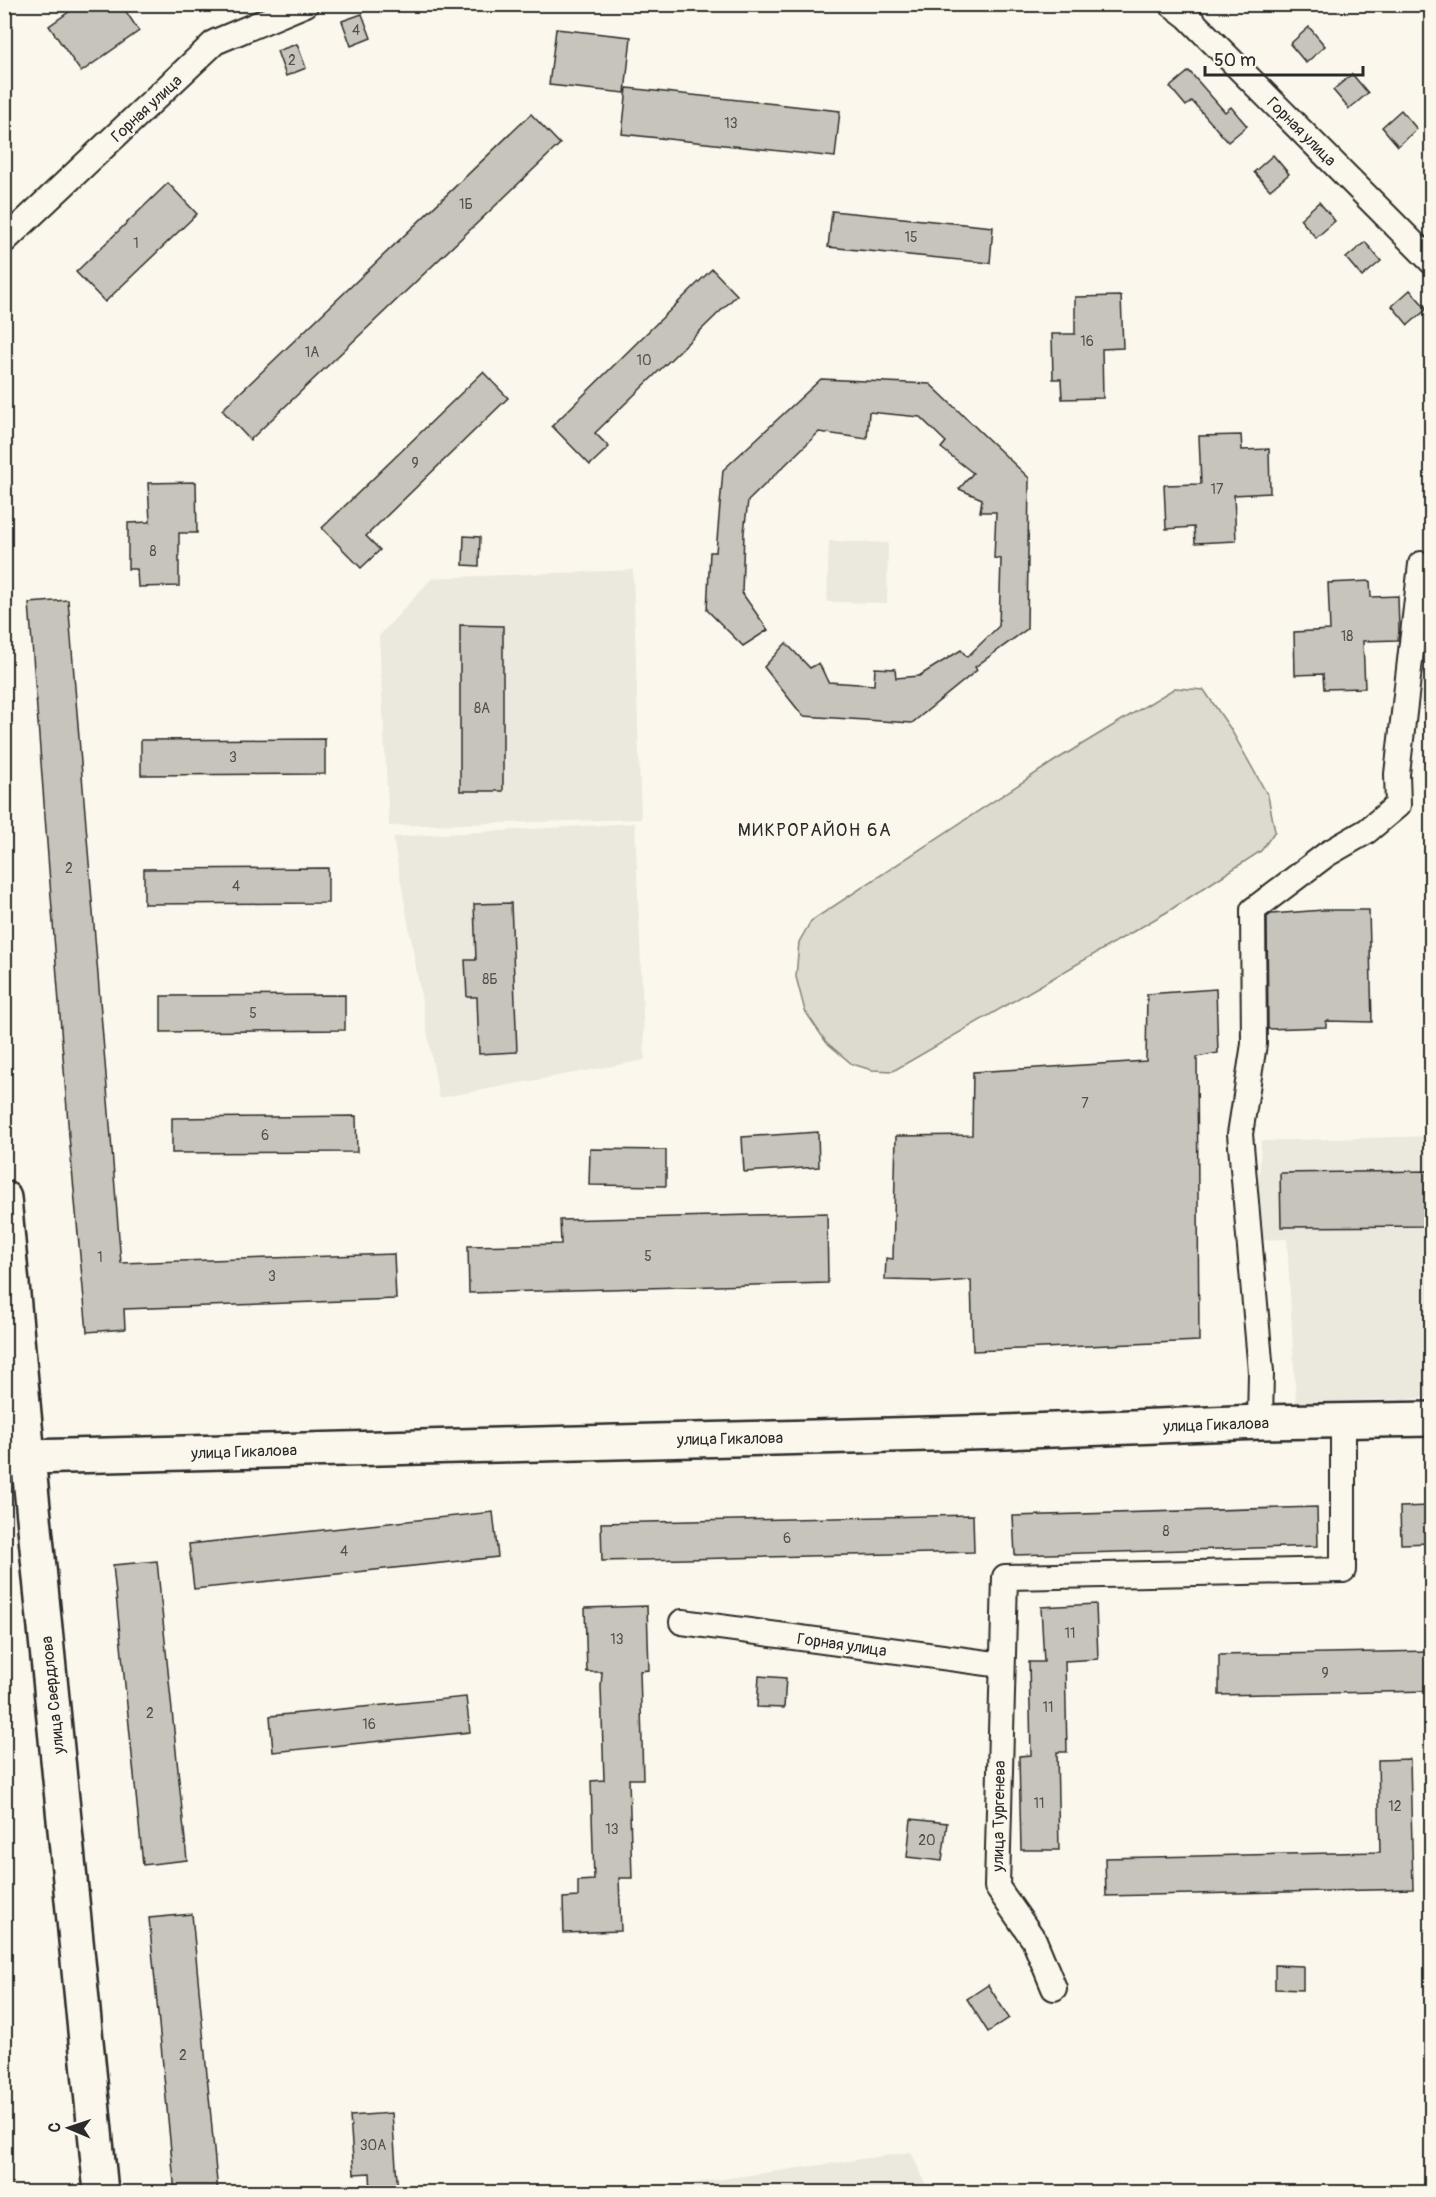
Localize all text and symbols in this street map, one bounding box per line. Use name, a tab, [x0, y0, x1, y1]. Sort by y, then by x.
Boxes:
house number: 4	[352, 22, 360, 39]
scale bar	[1205, 39, 1362, 77]
text: 50 m	[1214, 49, 1256, 72]
house number: 2	[288, 52, 296, 69]
street label: Горная улица	[107, 71, 186, 147]
street label: Горная улица	[1262, 93, 1340, 171]
house number: 13	[724, 115, 738, 132]
house number: 1Б	[459, 196, 473, 213]
house number: 15	[904, 229, 918, 246]
house number: 1	[133, 235, 139, 252]
house number: 16	[1080, 333, 1094, 350]
house number: 1А	[305, 344, 319, 361]
house number: 10	[636, 352, 652, 369]
house number: 9	[411, 455, 419, 472]
house number: 17	[1211, 481, 1224, 498]
house number: 8	[149, 543, 157, 560]
house number: 18	[1341, 628, 1353, 645]
house number: 8А	[474, 700, 490, 717]
house number: 3	[229, 749, 237, 766]
district label: МИКРОРАЙОН 6А	[738, 819, 892, 842]
house number: 2	[65, 860, 73, 877]
house number: 4	[232, 878, 240, 895]
house number: 8Б	[482, 971, 498, 988]
house number: 5	[249, 1005, 257, 1022]
house number: 7	[1081, 1095, 1089, 1112]
house number: 6	[261, 1127, 269, 1144]
house number: 5	[644, 1248, 652, 1265]
house number: 1	[97, 1249, 103, 1266]
house number: 3	[268, 1268, 276, 1285]
street label: улица Гикалова	[1162, 1413, 1269, 1437]
street label: улица Гикалова	[676, 1428, 783, 1450]
street label: улица Гикалова	[190, 1440, 297, 1464]
house number: 8	[1162, 1523, 1170, 1540]
house number: 6	[783, 1530, 791, 1547]
house number: 4	[340, 1543, 348, 1560]
house number: 11	[1065, 1625, 1075, 1642]
street label: Горная улица	[796, 1629, 888, 1661]
house number: 13	[610, 1631, 624, 1648]
street label: улица Свердлова	[37, 1635, 69, 1756]
house number: 9	[1321, 1665, 1329, 1682]
house number: 11	[1043, 1699, 1053, 1716]
house number: 2	[146, 1705, 154, 1722]
house number: 16	[362, 1716, 376, 1733]
street label: улица Тургенева	[988, 1760, 1010, 1873]
house number: 11	[1034, 1795, 1044, 1812]
house number: 12	[1388, 1798, 1402, 1815]
house number: 13	[605, 1821, 619, 1838]
house number: 20	[918, 1832, 936, 1849]
house number: 2	[179, 2047, 187, 2064]
north arrow	[39, 2098, 99, 2158]
text: С	[45, 2122, 65, 2133]
house number: 30А	[360, 2137, 386, 2154]

